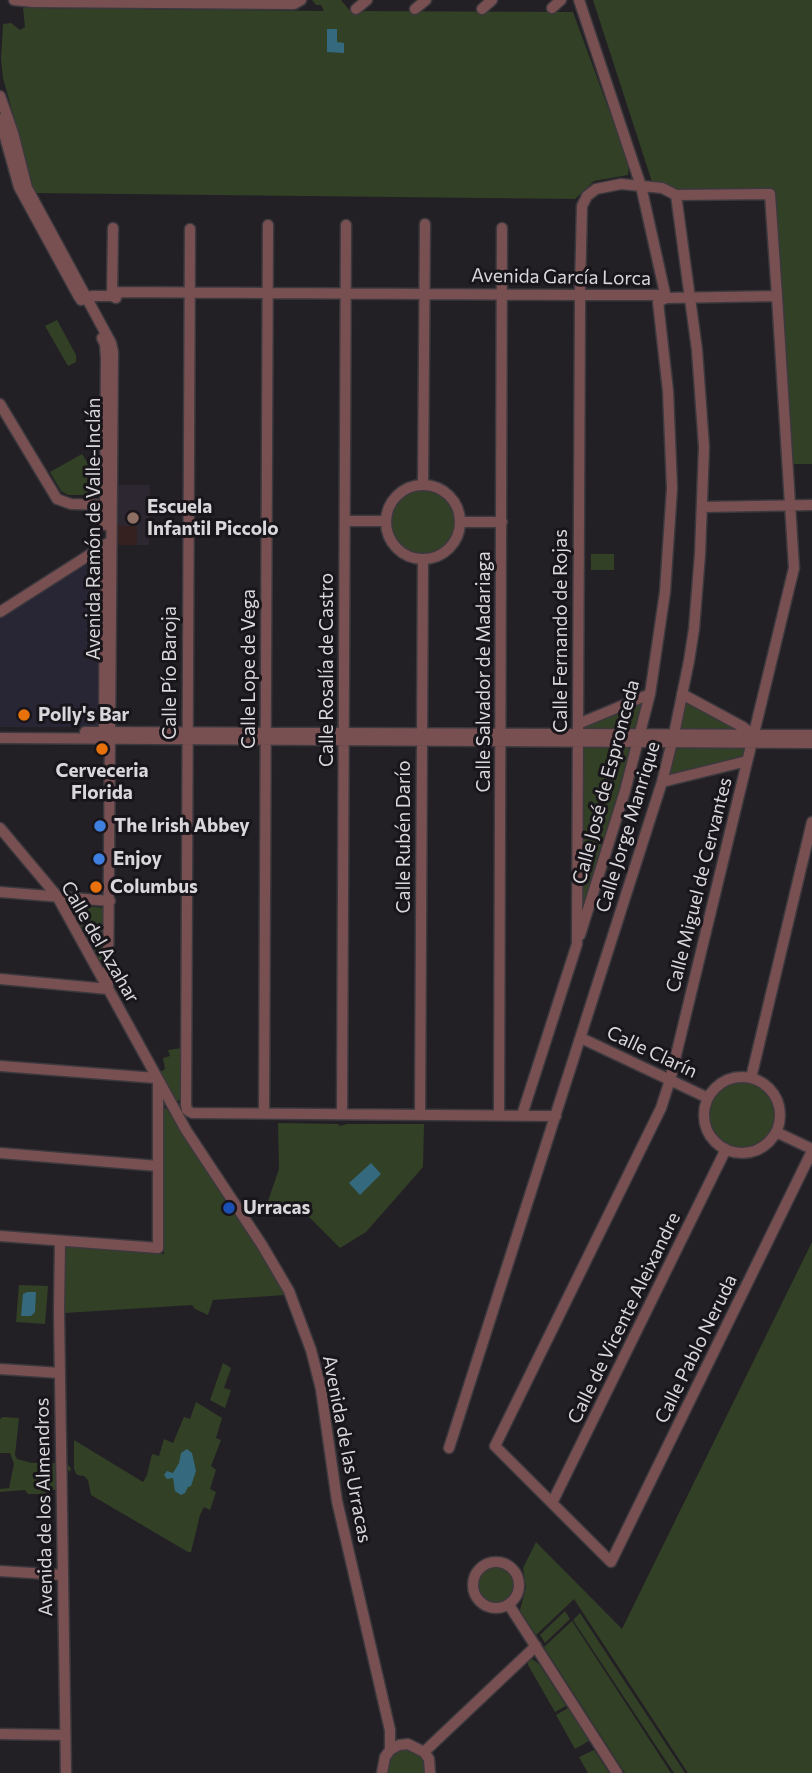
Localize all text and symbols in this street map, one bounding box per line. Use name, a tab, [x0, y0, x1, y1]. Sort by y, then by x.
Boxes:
street label: Avenida García Lorca	[471, 264, 651, 290]
street label: Avenida Ramón de Valle-Inclán	[83, 398, 105, 660]
place label: Escuela Infantil Piccolo	[147, 496, 279, 540]
marker: Escuela Infantil Piccolo	[125, 510, 141, 526]
street label: Calle Fernando de Rojas	[550, 529, 572, 733]
street label: Calle Salvador de Madariaga	[473, 551, 495, 793]
street label: Calle Rosalía de Castro	[316, 573, 338, 767]
street label: Calle Lope de Vega	[238, 589, 260, 749]
street label: Calle Pío Baroja	[159, 606, 181, 740]
street label: Calle José de Espronceda	[568, 677, 644, 887]
place label: Polly's Bar	[38, 704, 129, 726]
marker: Polly's Bar	[16, 707, 32, 723]
street label: Calle Jorge Manrique	[591, 739, 665, 915]
marker: Cerveceria Florida	[94, 741, 110, 757]
place label: Cerveceria Florida	[55, 760, 149, 804]
street label: Calle Rubén Darío	[393, 760, 415, 914]
street label: Calle Miguel de Cervantes	[661, 775, 737, 995]
place label: The Irish Abbey	[114, 815, 250, 837]
marker: The Irish Abbey	[92, 818, 108, 834]
place label: Enjoy	[113, 848, 162, 870]
marker: Enjoy	[91, 851, 107, 867]
place label: Columbus	[110, 876, 198, 898]
street label: Calle del Azahar	[56, 877, 144, 1007]
marker: Columbus	[88, 879, 104, 895]
street label: Calle Clarín	[603, 1021, 701, 1083]
place label: Urracas	[243, 1197, 310, 1219]
marker: Urracas	[221, 1200, 237, 1216]
street label: Calle de Vicente Aleixandre	[563, 1209, 685, 1427]
street label: Calle Pablo Neruda	[650, 1271, 742, 1427]
street label: Avenida de las Urracas	[318, 1353, 376, 1545]
street label: Avenida de los Almendros	[31, 1398, 57, 1616]

